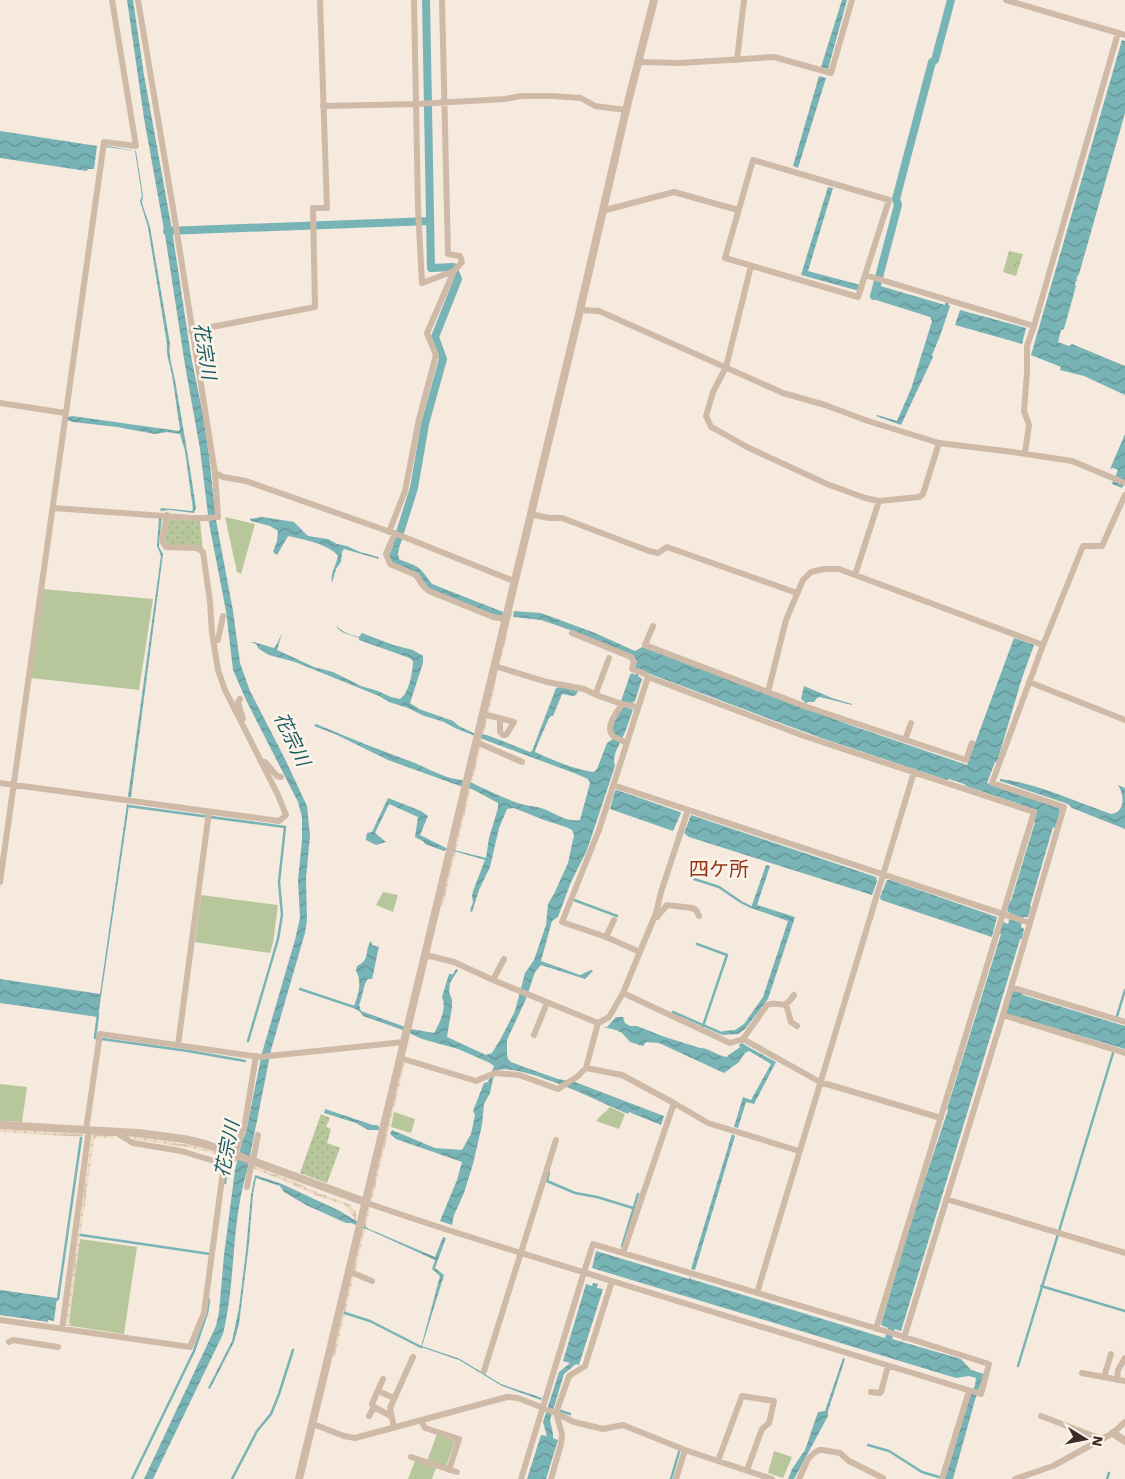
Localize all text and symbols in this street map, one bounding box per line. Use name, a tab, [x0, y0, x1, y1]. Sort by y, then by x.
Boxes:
water label: 花宗川	[189, 321, 221, 383]
water label: 花宗川	[269, 708, 316, 771]
district label: 四ケ所	[689, 857, 749, 881]
water label: 花宗川	[210, 1117, 244, 1179]
north arrow	[1060, 1414, 1110, 1464]
text: N	[1089, 1435, 1107, 1448]

